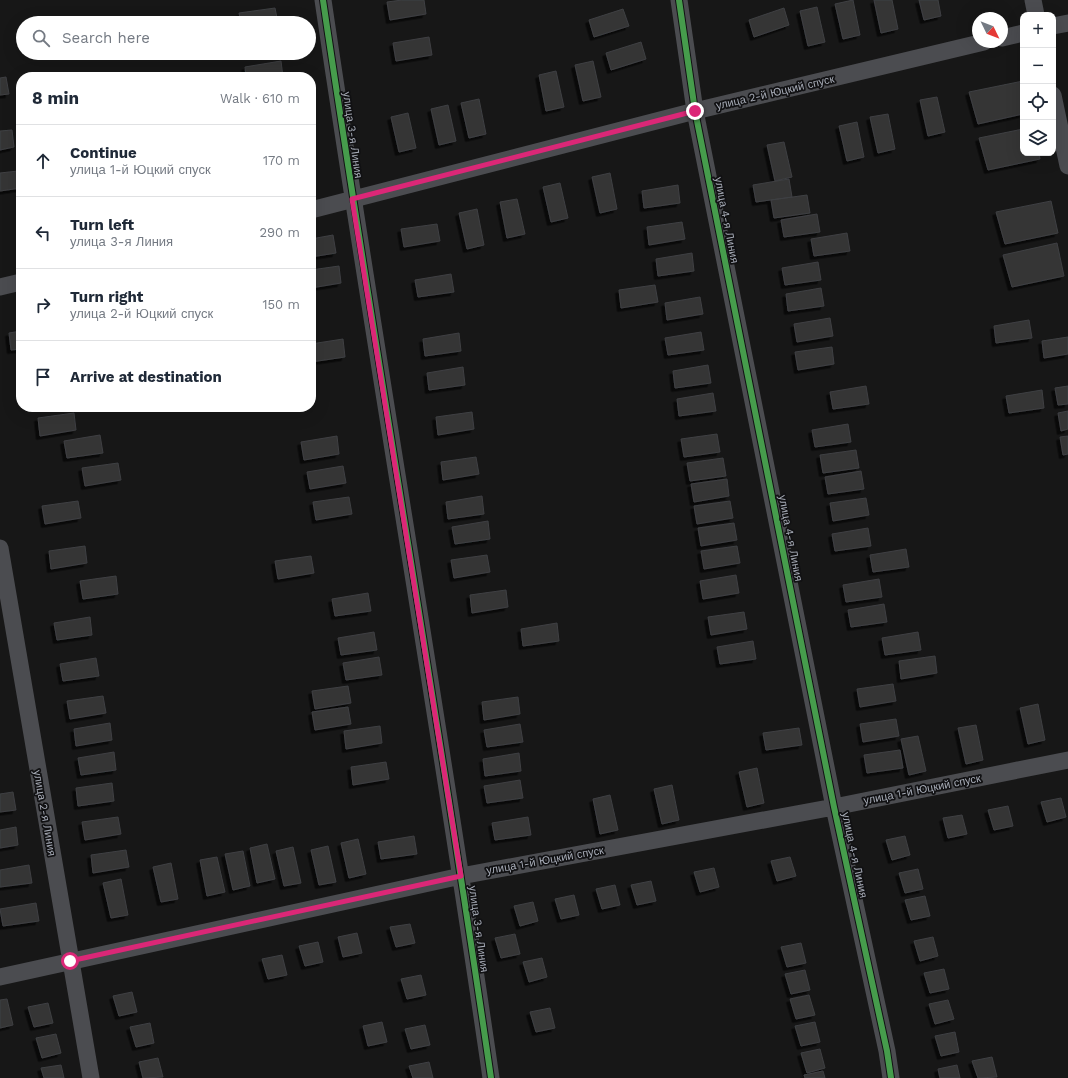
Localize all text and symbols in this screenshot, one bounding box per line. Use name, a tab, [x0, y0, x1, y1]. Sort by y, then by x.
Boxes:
north arrow	[972, 12, 1008, 48]
map controls	[1020, 12, 1056, 156]
button: +	[1020, 12, 1056, 48]
search box	[16, 16, 316, 60]
icon: search	[30, 27, 52, 49]
text: Search here	[62, 29, 150, 47]
button: −	[1020, 48, 1056, 84]
street label: улица 2-й Юцкий спуск	[715, 72, 836, 112]
button: locate	[1020, 84, 1056, 120]
text: 8 min	[32, 88, 79, 108]
text: Walk · 610 m	[220, 91, 300, 106]
street label: улица 3-я Линия	[340, 91, 365, 179]
route end	[686, 102, 704, 120]
button: layers	[1020, 120, 1056, 156]
text: Continue	[70, 144, 137, 162]
icon: ahead	[32, 150, 54, 172]
text: 170 m	[263, 153, 300, 168]
text: улица 1-й Юцкий спуск	[70, 162, 211, 177]
street label: улица 4-я Линия	[712, 176, 741, 264]
text: Turn left	[70, 216, 134, 234]
icon: left	[32, 222, 54, 244]
text: 290 m	[259, 225, 300, 240]
text: улица 3-я Линия	[70, 234, 173, 249]
text: Turn right	[70, 288, 143, 306]
icon: right	[32, 294, 54, 316]
text: 150 m	[262, 297, 300, 312]
text: улица 2-й Юцкий спуск	[70, 306, 213, 321]
icon: arrive	[32, 366, 54, 388]
text: Arrive at destination	[70, 368, 222, 386]
street label: улица 4-я Линия	[776, 494, 805, 582]
street label: улица 2-я Линия	[31, 769, 58, 857]
street label: улица 1-й Юцкий спуск	[862, 772, 982, 807]
street label: улица 4-я Линия	[839, 811, 870, 899]
street label: улица 1-й Юцкий спуск	[485, 844, 605, 877]
street label: улица 3-я Линия	[466, 885, 491, 973]
route start	[61, 952, 79, 970]

